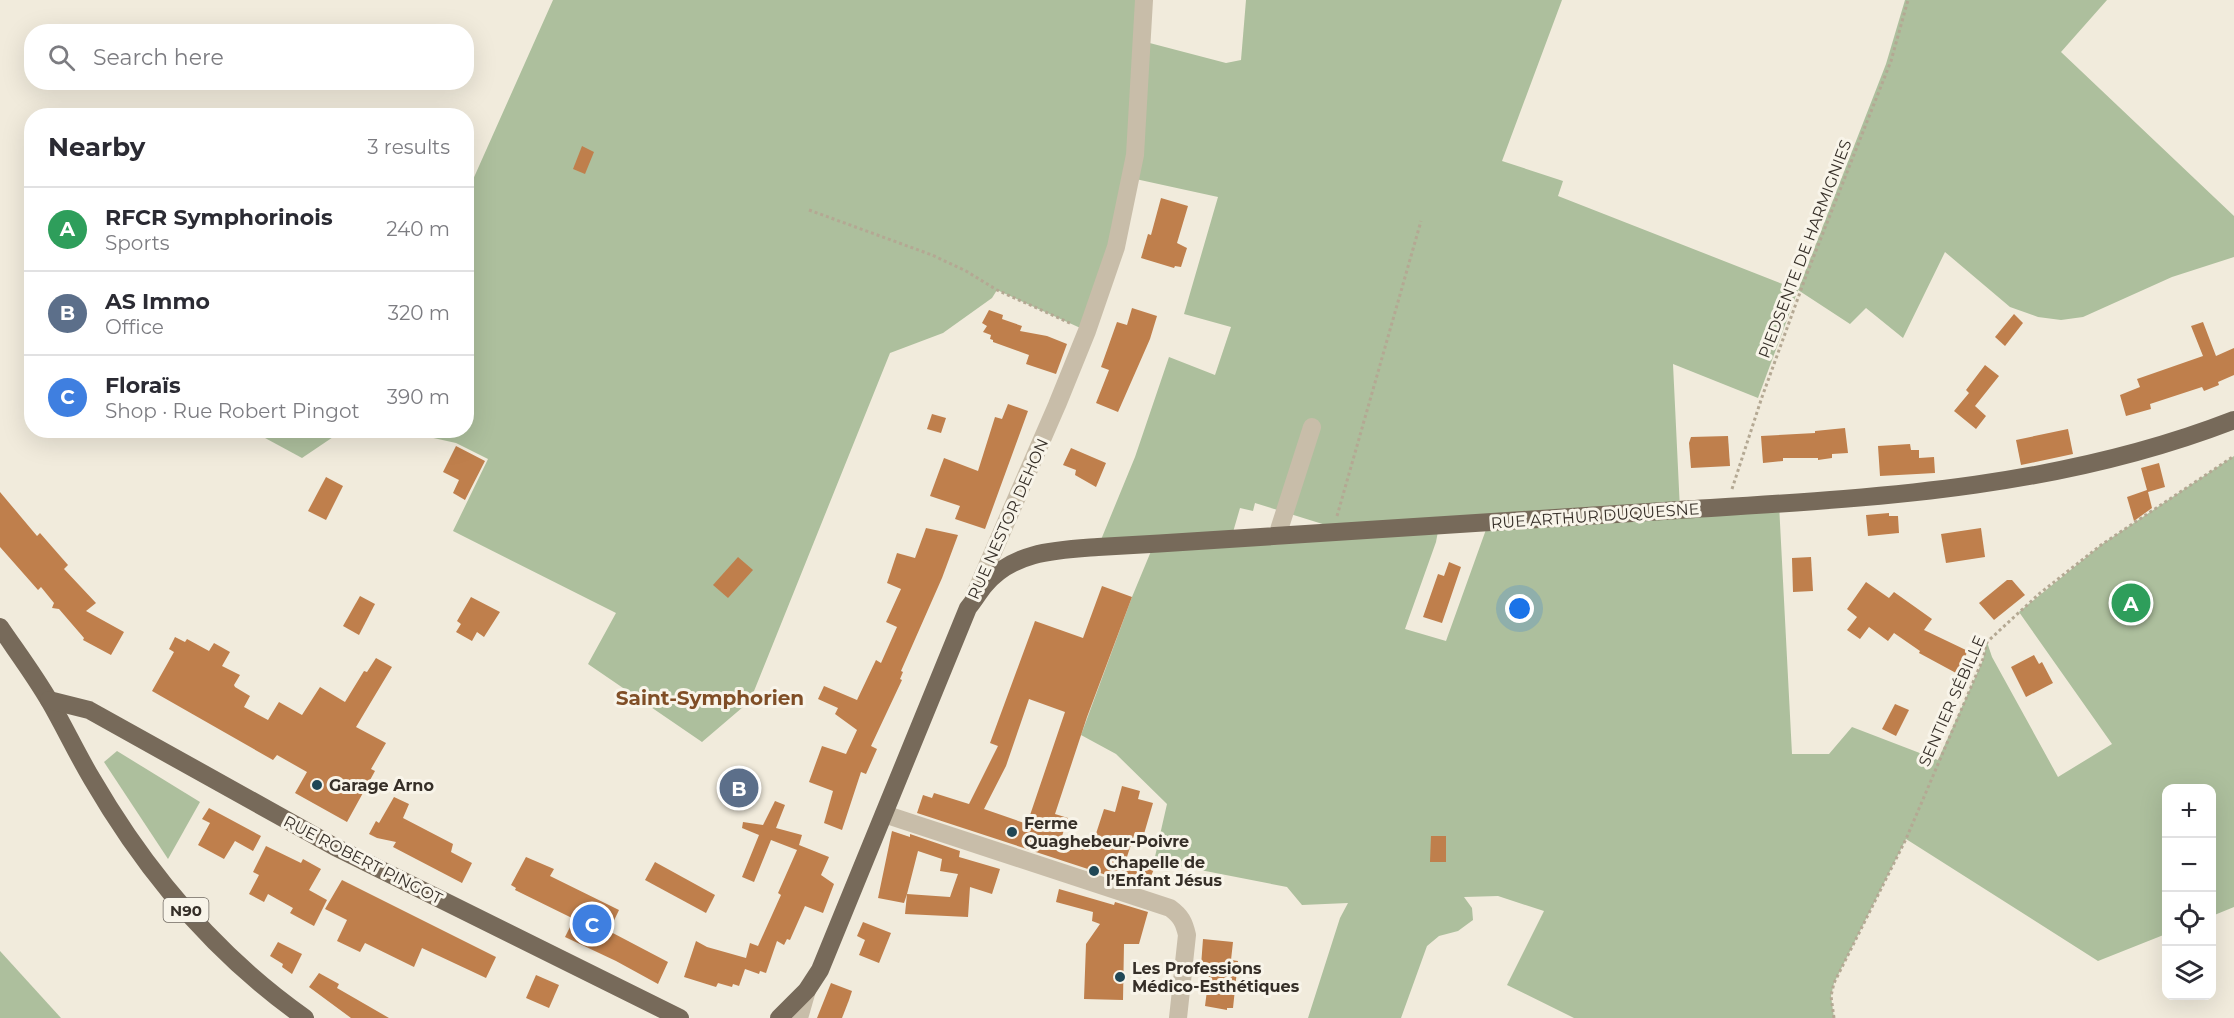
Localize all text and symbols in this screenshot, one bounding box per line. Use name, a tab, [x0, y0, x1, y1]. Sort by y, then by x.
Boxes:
search box	[24, 24, 474, 90]
icon: search	[45, 41, 78, 74]
text: Search here	[93, 44, 224, 71]
text: Nearby	[48, 131, 145, 163]
text: 3 results	[367, 135, 450, 159]
street label: PIEDSENTE DE HARMIGNIES	[1754, 137, 1856, 361]
text: RFCR Symphorinois	[105, 204, 333, 231]
text: A	[60, 217, 75, 241]
text: 240 m	[386, 217, 450, 241]
text: Sports	[105, 231, 170, 255]
text: AS Immo	[105, 288, 210, 315]
text: B	[60, 301, 75, 325]
text: 320 m	[388, 301, 450, 325]
text: Office	[105, 315, 164, 339]
text: Floraïs	[105, 372, 181, 399]
text: C	[60, 385, 75, 409]
text: 390 m	[387, 385, 450, 409]
text: Shop · Rue Robert Pingot	[105, 399, 360, 423]
street label: RUE NESTOR DEHON	[964, 436, 1052, 602]
street label: RUE ARTHUR DUQUESNE	[1490, 499, 1700, 533]
pin: A	[2112, 580, 2150, 626]
your location	[1505, 594, 1534, 623]
street label: SENTIER SÉBILLE	[1915, 633, 1989, 769]
district label: Saint-Symphorien	[616, 686, 804, 710]
pin: B	[720, 766, 758, 810]
place label: Garage Arno	[329, 776, 434, 795]
marker: Garage Arno	[310, 778, 324, 792]
map controls	[2162, 784, 2216, 1000]
button: +	[2162, 784, 2216, 838]
street label: RUE ROBERT PINGOT	[280, 812, 446, 909]
place label: Ferme Quaghebeur-Poivre	[1024, 814, 1189, 851]
marker: Ferme Quaghebeur-Poivre	[1005, 825, 1019, 839]
button: −	[2162, 838, 2216, 892]
place label: Chapelle de l’Enfant Jésus	[1106, 853, 1222, 890]
marker: Chapelle de l’Enfant Jésus	[1087, 864, 1101, 878]
button: locate	[2162, 892, 2216, 946]
road number: N90	[164, 898, 208, 922]
pin: C	[572, 902, 612, 946]
button: layers	[2162, 946, 2216, 1000]
place label: Les Professions Médico-Esthétiques	[1132, 959, 1300, 996]
marker: Les Professions Médico-Esthétiques	[1113, 970, 1127, 984]

